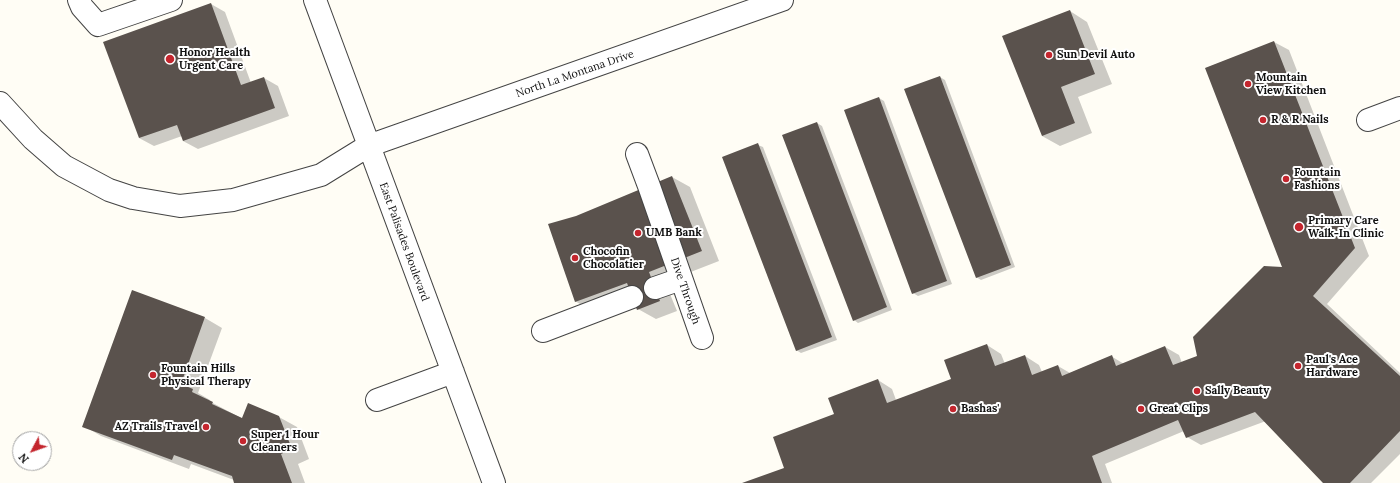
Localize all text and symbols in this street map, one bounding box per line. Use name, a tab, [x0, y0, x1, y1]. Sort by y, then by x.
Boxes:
place label: Honor Health Urgent Care	[179, 46, 250, 72]
street label: North La Montana Drive	[514, 48, 636, 100]
place label: Sun Devil Auto	[1057, 48, 1135, 62]
marker: Sun Devil Auto	[1044, 50, 1054, 60]
marker: Honor Health Urgent Care	[164, 53, 176, 65]
place label: Mountain View Kitchen	[1256, 71, 1326, 97]
marker: Mountain View Kitchen	[1243, 79, 1253, 89]
place label: R & R Nails	[1271, 113, 1328, 127]
marker: R & R Nails	[1258, 115, 1268, 125]
place label: Fountain Fashions	[1294, 166, 1341, 192]
marker: Fountain Fashions	[1281, 174, 1291, 184]
street label: East Palisades Boulevard	[376, 181, 432, 303]
place label: Primary Care Walk-In Clinic	[1308, 214, 1384, 240]
marker: Primary Care Walk-In Clinic	[1293, 221, 1305, 233]
place label: UMB Bank	[646, 226, 702, 240]
marker: UMB Bank	[633, 228, 643, 238]
place label: Chocofin Chocolatier	[583, 245, 644, 271]
marker: Chocofin Chocolatier	[570, 253, 580, 263]
street label: Dive Through	[667, 256, 703, 326]
place label: Paul's Ace Hardware	[1306, 353, 1358, 379]
marker: Paul's Ace Hardware	[1293, 361, 1303, 371]
place label: Fountain Hills Physical Therapy	[161, 362, 251, 388]
marker: Fountain Hills Physical Therapy	[148, 370, 158, 380]
place label: Sally Beauty	[1205, 384, 1269, 398]
marker: Sally Beauty	[1192, 386, 1202, 396]
place label: Bashas'	[961, 402, 999, 416]
place label: Great Clips	[1149, 402, 1208, 416]
marker: Bashas'	[948, 404, 958, 414]
marker: Great Clips	[1136, 404, 1146, 414]
place label: AZ Trails Travel	[115, 420, 198, 434]
marker: AZ Trails Travel	[201, 422, 211, 432]
place label: Super 1 Hour Cleaners	[251, 428, 319, 454]
north arrow	[12, 431, 52, 471]
marker: Super 1 Hour Cleaners	[238, 436, 248, 446]
text: N	[16, 450, 32, 466]

